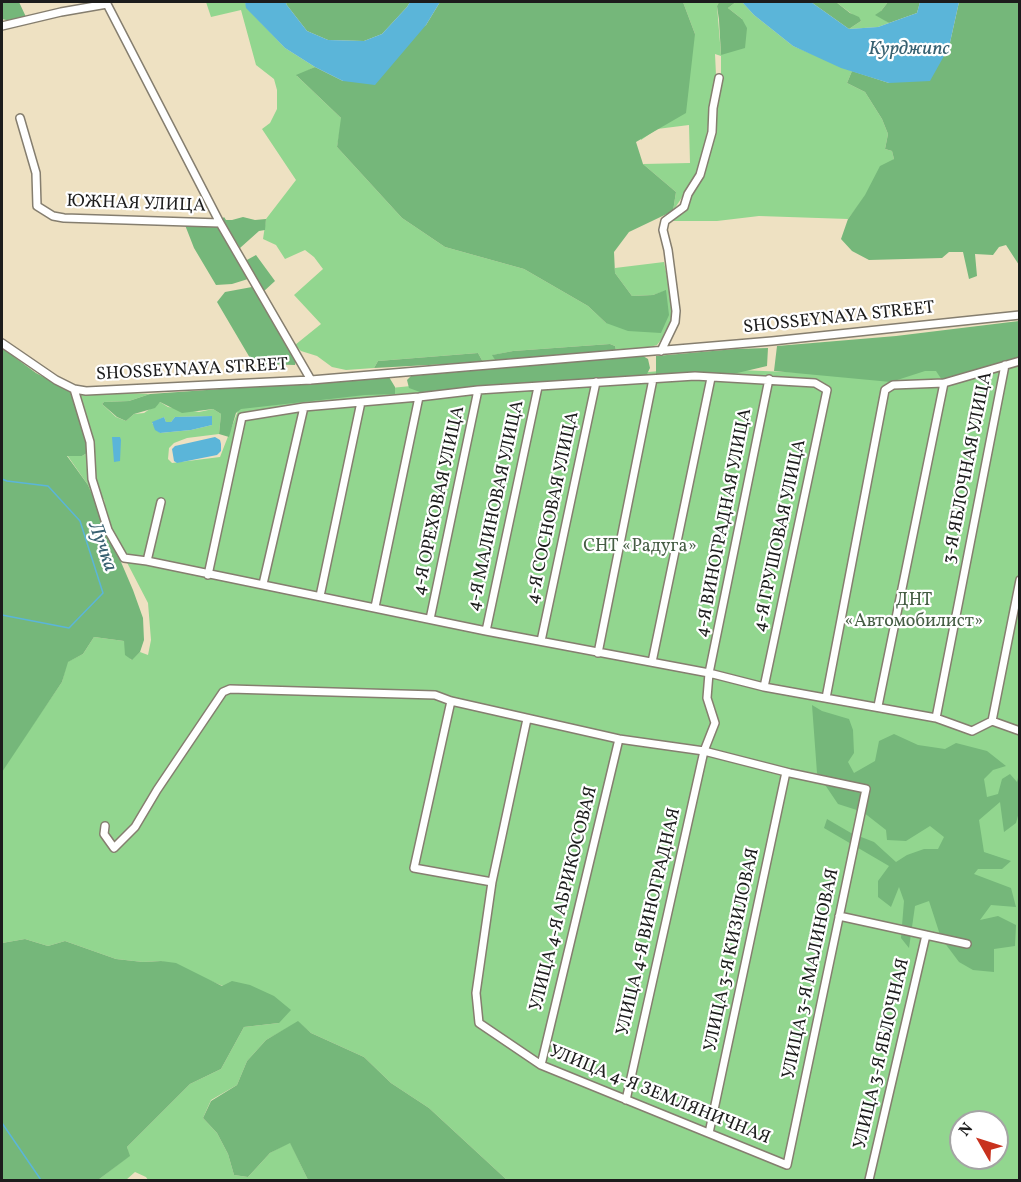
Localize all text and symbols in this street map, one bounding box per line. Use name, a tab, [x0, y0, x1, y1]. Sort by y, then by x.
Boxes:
water label: Курджипс	[868, 38, 950, 62]
street label: ЮЖНАЯ УЛИЦА	[66, 192, 206, 218]
street label: SHOSSEYNAYA STREET	[742, 298, 936, 340]
street label: SHOSSEYNAYA STREET	[95, 355, 289, 387]
street label: 3-Я ЯБЛОЧНАЯ УЛИЦА	[940, 370, 998, 566]
street label: 4-Я МАЛИНОВАЯ УЛИЦА	[464, 398, 530, 614]
street label: 4-Я ОРЕХОВАЯ УЛИЦА	[409, 404, 471, 598]
street label: 4-Я ВИНОГРАДНАЯ УЛИЦА	[692, 407, 758, 639]
street label: 4-Я СОСНОВАЯ УЛИЦА	[523, 410, 585, 606]
street label: 4-Я ГРУШОВАЯ УЛИЦА	[750, 438, 812, 634]
water label: Лучка	[81, 519, 121, 575]
park label: СНТ «Радуга»	[583, 537, 697, 559]
park label: ДНТ «Автомобилист»	[845, 591, 983, 634]
street label: УЛИЦА 4-Я АБРИКОСОВАЯ	[527, 784, 603, 1014]
street label: УЛИЦА 4-Я ВИНОГРАДНАЯ	[613, 806, 687, 1038]
street label: УЛИЦА 3-Я КИЗИЛОВАЯ	[701, 846, 765, 1054]
street label: УЛИЦА 3-Я МАЛИНОВАЯ	[779, 867, 845, 1081]
street label: УЛИЦА 3-Я ЯБЛОЧНАЯ	[851, 956, 915, 1152]
street label: УЛИЦА 4-Я ЗЕМЛЯНИЧНАЯ	[545, 1042, 773, 1150]
north arrow	[949, 1110, 1009, 1170]
text: N	[954, 1118, 979, 1141]

